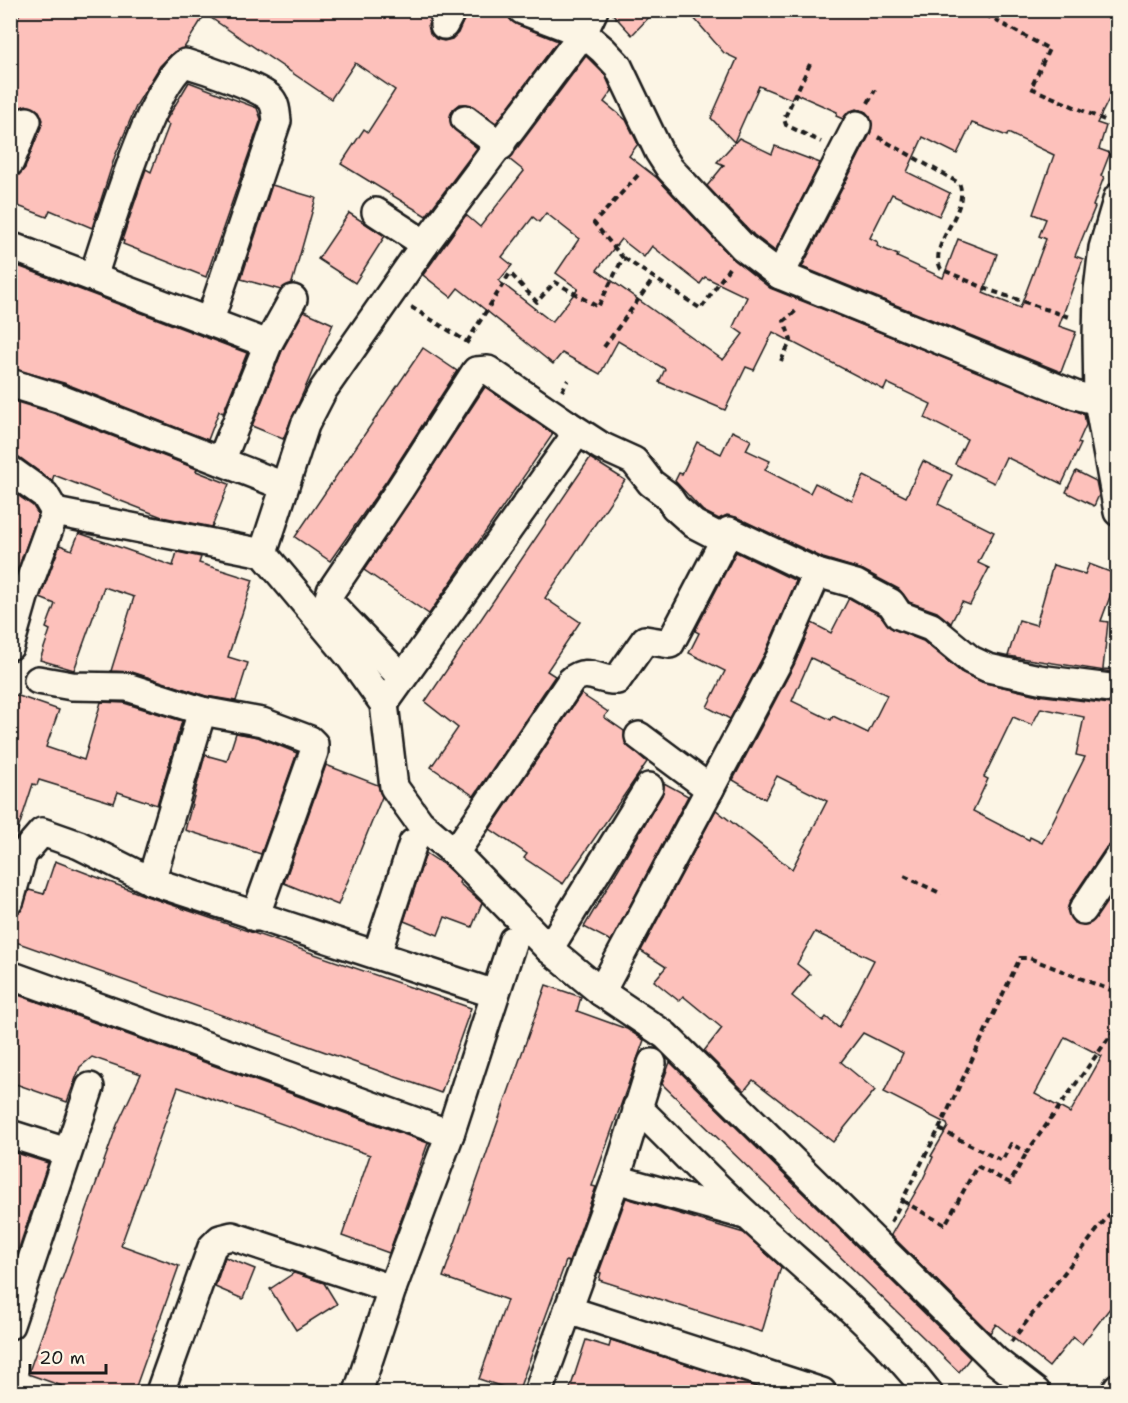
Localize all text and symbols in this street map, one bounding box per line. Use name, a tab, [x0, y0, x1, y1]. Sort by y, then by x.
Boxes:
scale bar	[30, 1337, 106, 1375]
text: 20 m	[39, 1346, 85, 1370]

